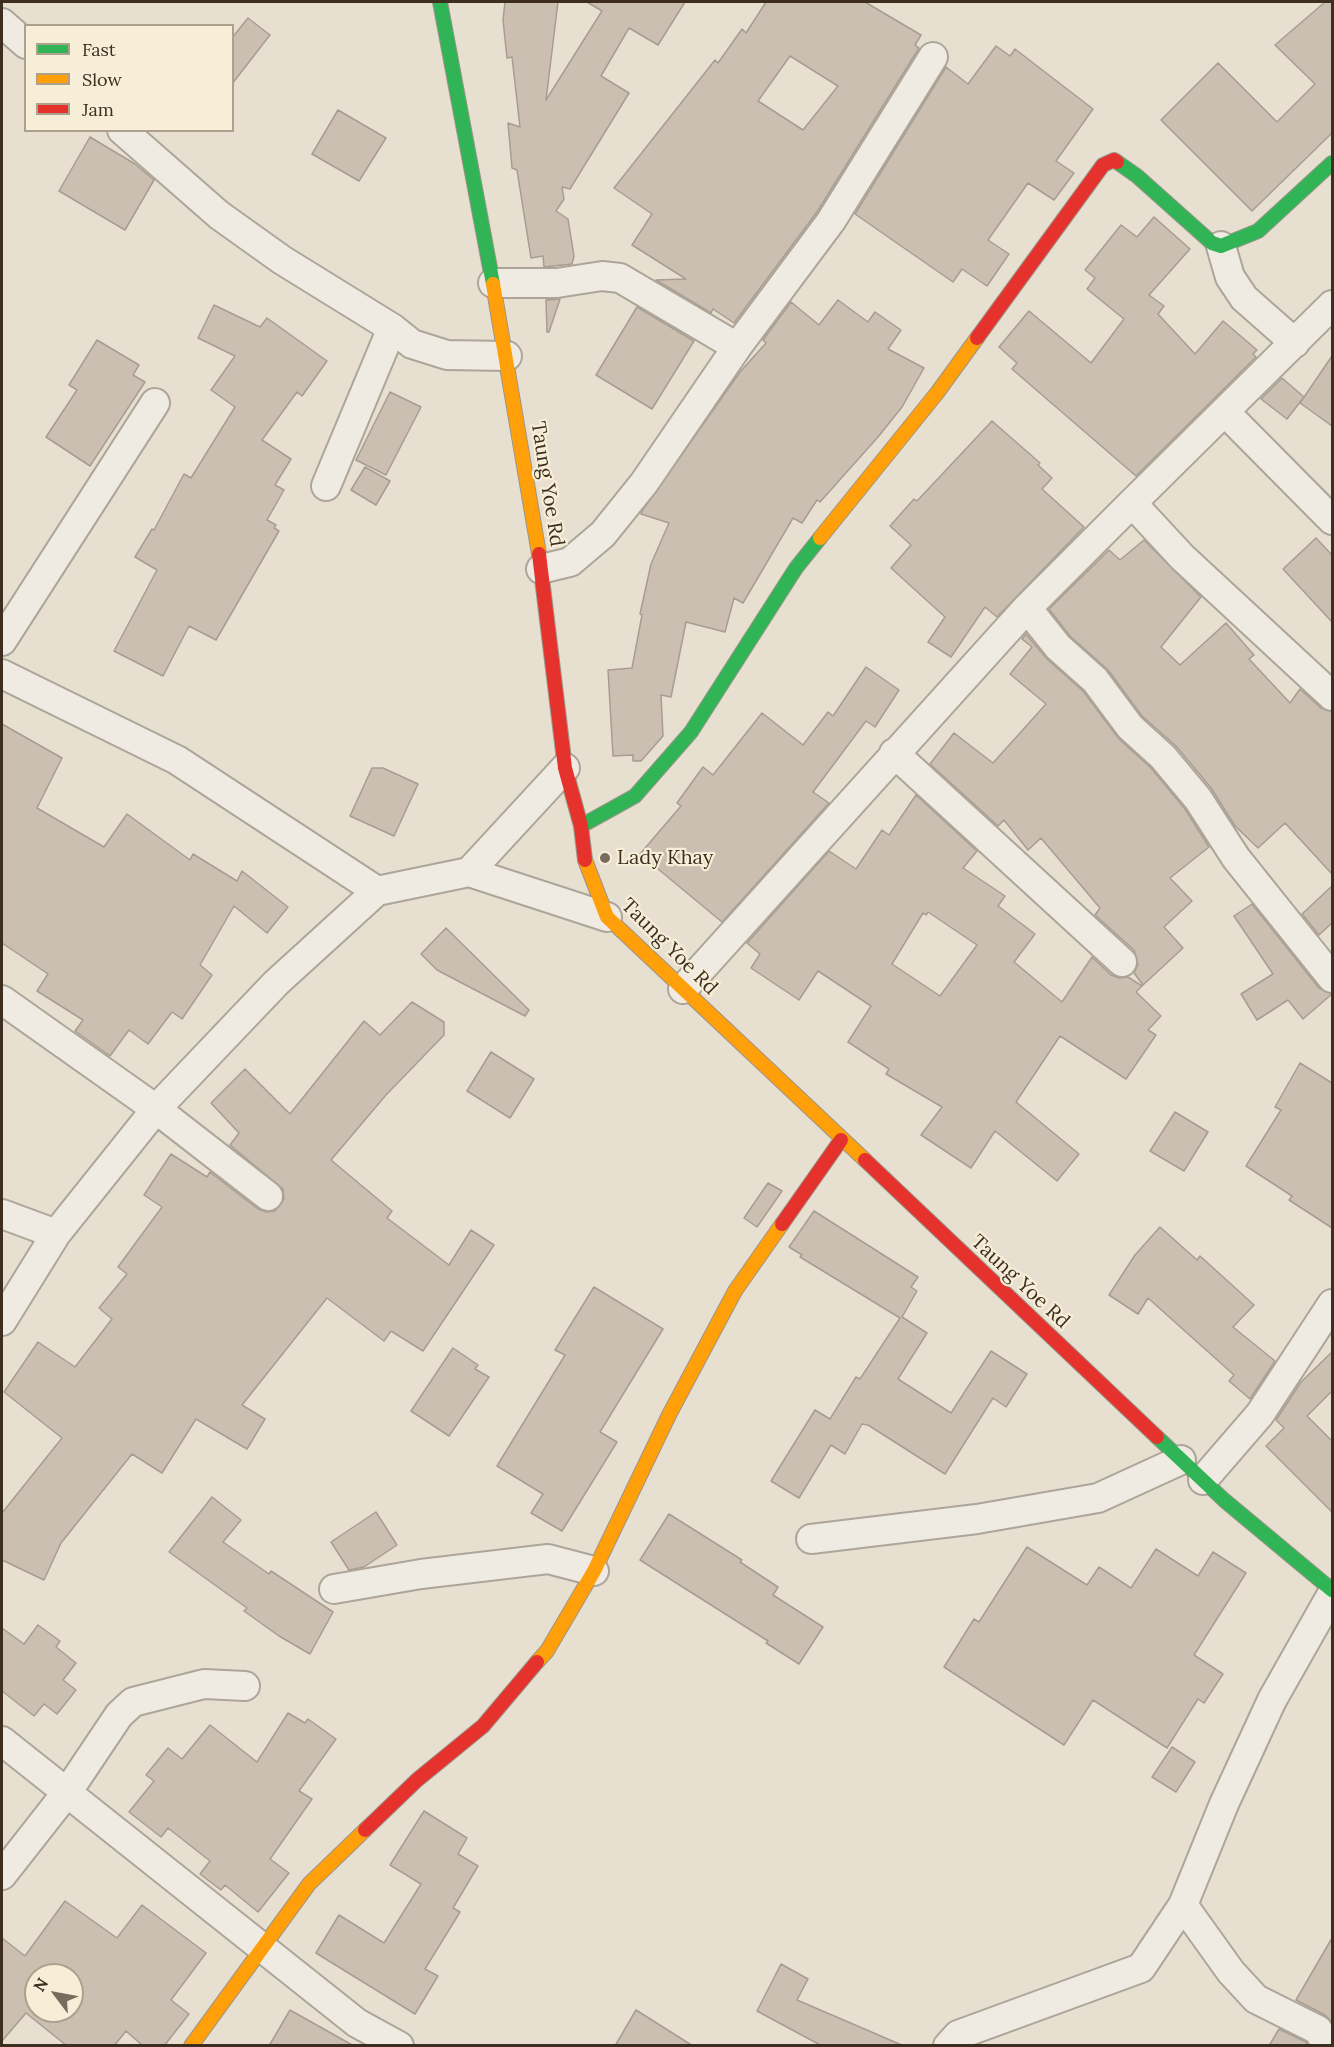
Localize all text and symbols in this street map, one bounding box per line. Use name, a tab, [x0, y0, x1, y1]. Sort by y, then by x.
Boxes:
legend	[24, 24, 234, 132]
text: Fast	[82, 38, 116, 61]
text: Slow	[82, 68, 122, 91]
text: Jam	[82, 98, 114, 121]
street label: Taung Yoe Rd	[525, 420, 569, 548]
place label: Lady Khay	[617, 846, 713, 870]
marker: Lady Khay	[598, 851, 612, 865]
street label: Taung Yoe Rd	[616, 894, 722, 1000]
street label: Taung Yoe Rd	[966, 1230, 1074, 1334]
north arrow	[24, 1963, 84, 2023]
text: N	[29, 1974, 52, 1995]

